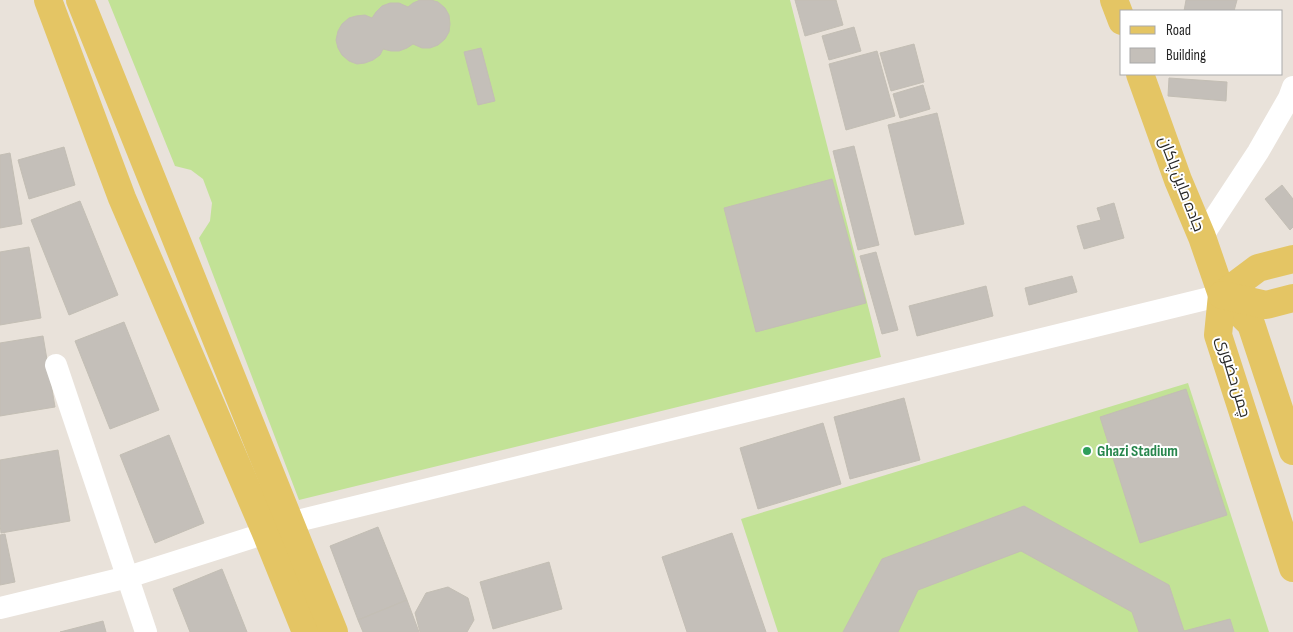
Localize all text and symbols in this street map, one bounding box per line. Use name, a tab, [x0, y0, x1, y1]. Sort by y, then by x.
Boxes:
legend	[1120, 10, 1283, 75]
text: Road	[1166, 21, 1191, 40]
text: Building	[1166, 46, 1206, 65]
street label: جاده ماین پاکان	[1153, 134, 1208, 235]
street label: چمن حضوری	[1211, 334, 1254, 420]
place label: Ghazi Stadium	[1097, 442, 1178, 461]
marker: Ghazi Stadium	[1081, 445, 1093, 457]

